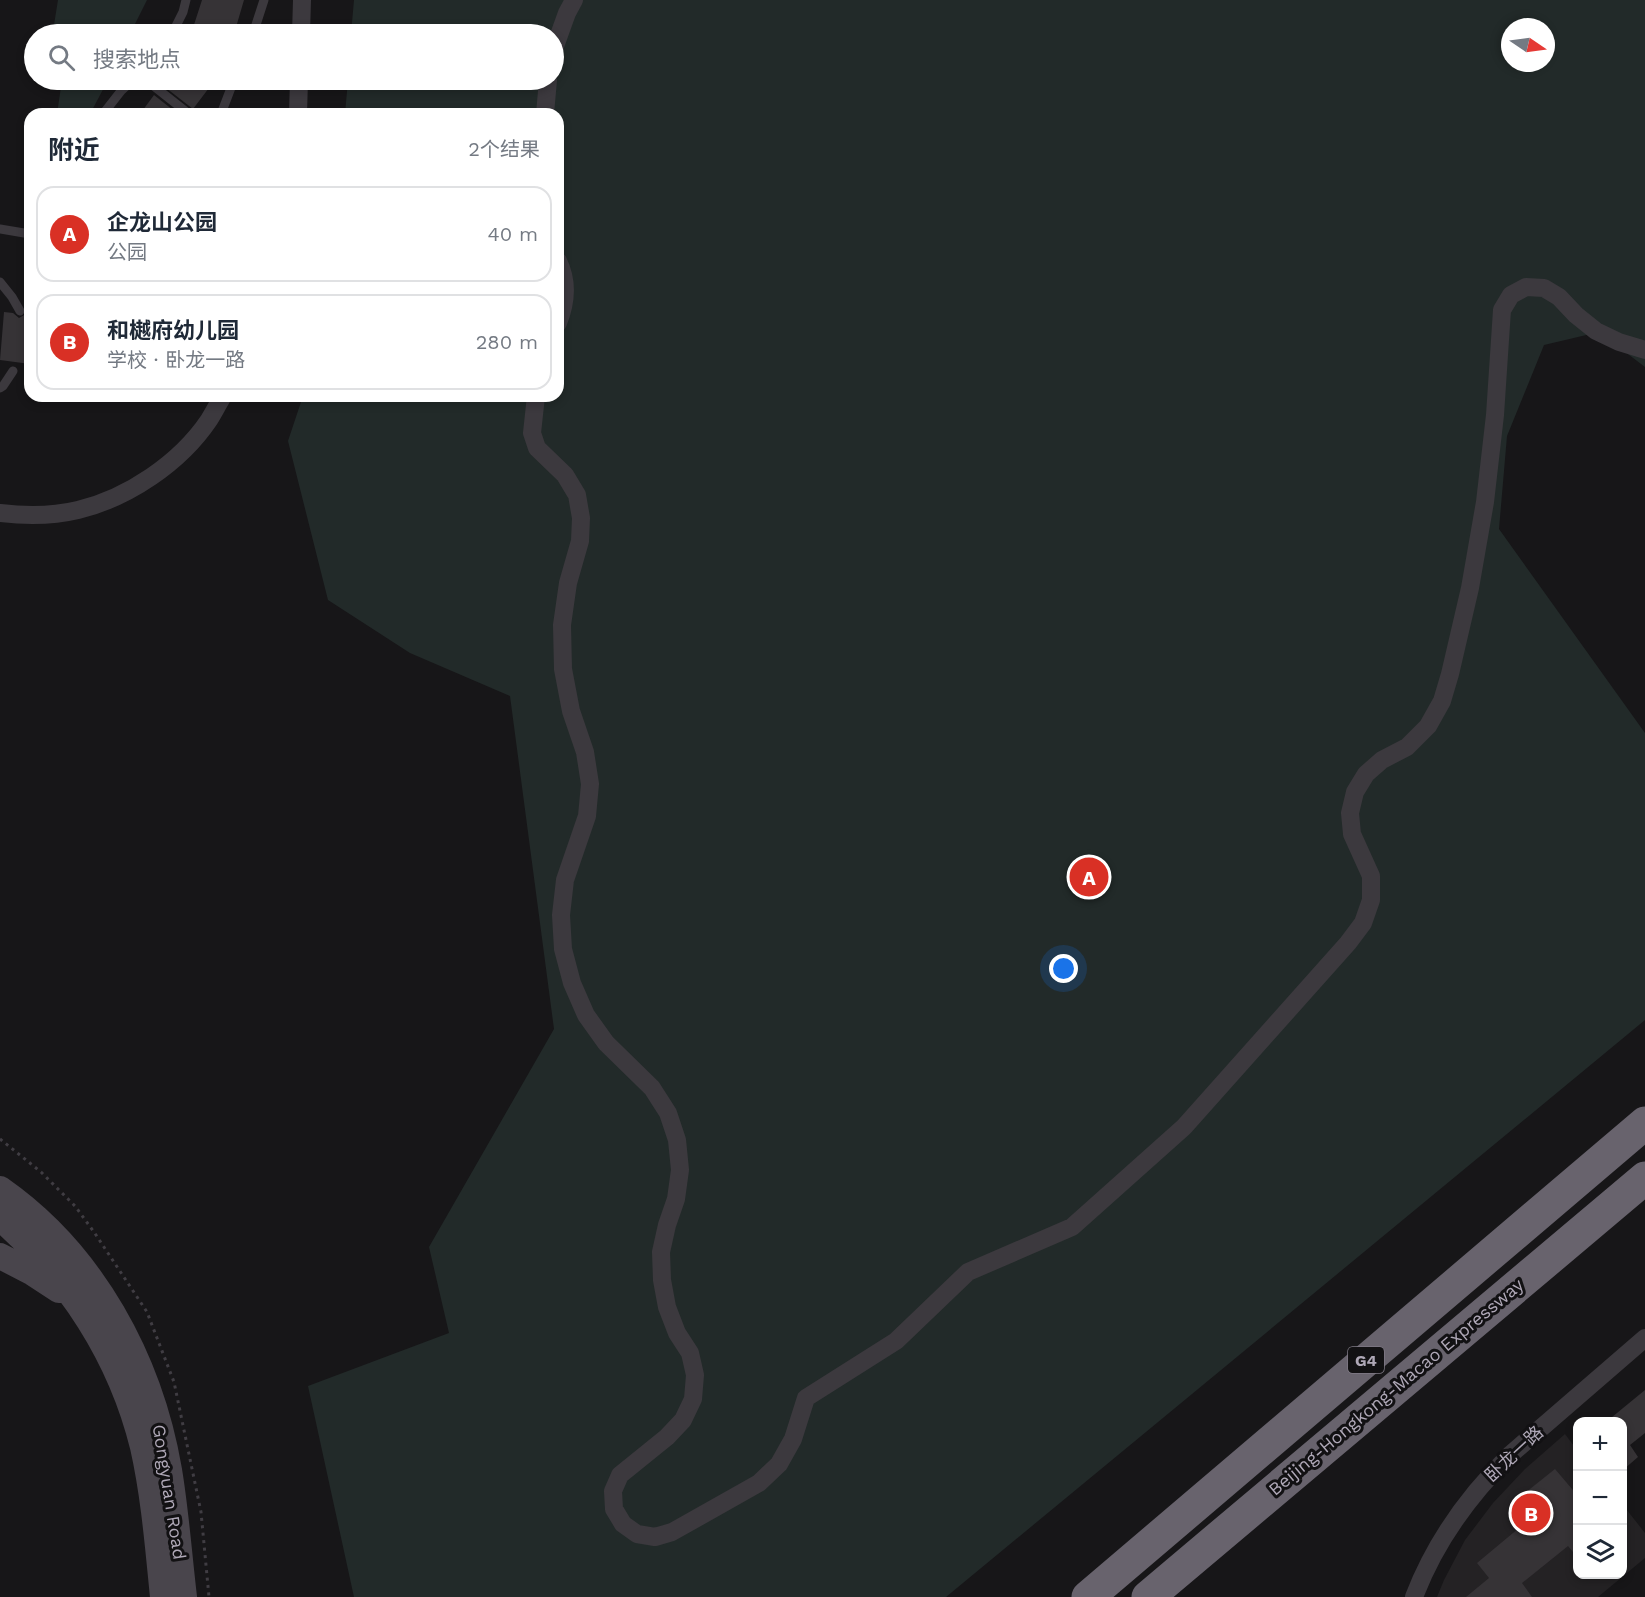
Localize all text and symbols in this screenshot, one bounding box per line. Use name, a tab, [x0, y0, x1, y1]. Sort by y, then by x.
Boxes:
north arrow	[1501, 18, 1555, 72]
search box	[24, 24, 564, 90]
icon: search	[45, 41, 78, 74]
text: 搜索地点	[93, 47, 181, 72]
text: 附近	[48, 135, 100, 165]
text: 2个结果	[468, 137, 540, 161]
text: 企龙山公园	[107, 210, 217, 235]
text: A	[63, 222, 76, 246]
text: 40 m	[487, 222, 538, 246]
text: 公园	[107, 240, 147, 264]
text: 和樾府幼儿园	[107, 318, 239, 343]
text: B	[63, 330, 76, 354]
text: 280 m	[476, 330, 538, 354]
text: 学校 · 卧龙一路	[107, 348, 245, 372]
pin: A	[1070, 854, 1108, 900]
your location	[1049, 954, 1078, 983]
street label: Beijing-Hongkong-Macao Expressway	[1264, 1273, 1528, 1500]
road number: G4	[1348, 1347, 1384, 1373]
map controls	[1573, 1417, 1627, 1579]
button: +	[1573, 1417, 1627, 1471]
street label: 卧龙一路	[1480, 1421, 1547, 1486]
street label: Gongyuan Road	[148, 1423, 191, 1561]
button: −	[1573, 1471, 1627, 1525]
pin: B	[1512, 1490, 1550, 1536]
button: layers	[1573, 1525, 1627, 1579]

